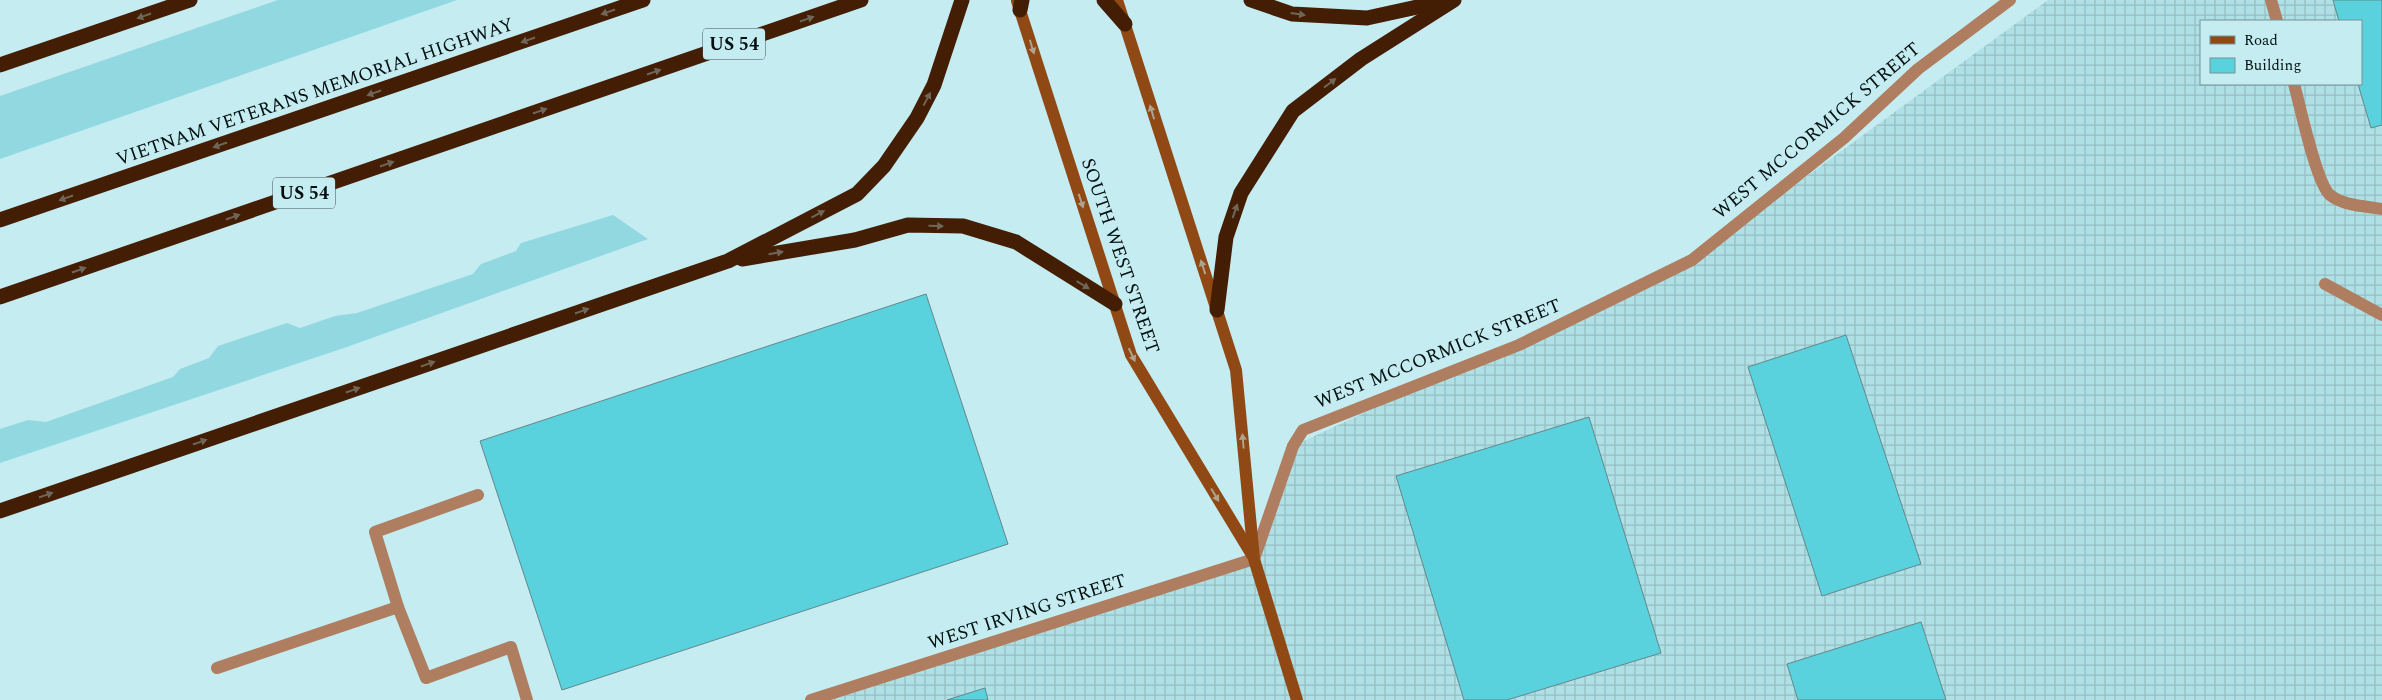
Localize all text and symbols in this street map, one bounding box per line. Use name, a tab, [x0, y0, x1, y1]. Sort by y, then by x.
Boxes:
one-way arrow	[601, 9, 616, 16]
street label: VIETNAM VETERANS MEMORIAL HIGHWAY	[112, 10, 518, 174]
one-way arrow	[1290, 10, 1306, 18]
one-way arrow	[136, 13, 151, 20]
one-way arrow	[800, 15, 815, 23]
legend	[2200, 20, 2362, 85]
road number: US 54	[703, 29, 765, 60]
text: Road	[2244, 29, 2278, 52]
street label: WEST MCCORMICK STREET	[1707, 35, 1927, 227]
one-way arrow	[520, 37, 535, 44]
one-way arrow	[1028, 39, 1036, 54]
text: Building	[2244, 54, 2301, 77]
one-way arrow	[646, 68, 661, 75]
one-way arrow	[1323, 78, 1337, 88]
one-way arrow	[366, 89, 381, 97]
one-way arrow	[922, 92, 931, 105]
one-way arrow	[1148, 105, 1156, 120]
one-way arrow	[533, 107, 548, 115]
one-way arrow	[212, 141, 227, 149]
street label: SOUTH WEST STREET	[1073, 154, 1167, 358]
one-way arrow	[379, 160, 394, 167]
road number: US 54	[273, 178, 335, 208]
one-way arrow	[59, 194, 74, 202]
one-way arrow	[1078, 194, 1085, 209]
one-way arrow	[1231, 203, 1239, 218]
one-way arrow	[811, 210, 825, 218]
one-way arrow	[226, 213, 241, 221]
one-way arrow	[928, 222, 944, 230]
one-way arrow	[769, 249, 785, 257]
one-way arrow	[1198, 259, 1206, 274]
one-way arrow	[72, 266, 87, 273]
one-way arrow	[1077, 281, 1090, 290]
street label: WEST MCCORMICK STREET	[1311, 291, 1565, 417]
one-way arrow	[574, 307, 589, 315]
one-way arrow	[1129, 348, 1137, 362]
one-way arrow	[421, 360, 436, 368]
one-way arrow	[346, 385, 361, 393]
one-way arrow	[1239, 433, 1247, 449]
one-way arrow	[193, 438, 208, 446]
one-way arrow	[1211, 488, 1220, 501]
one-way arrow	[39, 491, 54, 499]
street label: WEST IRVING STREET	[924, 566, 1130, 658]

